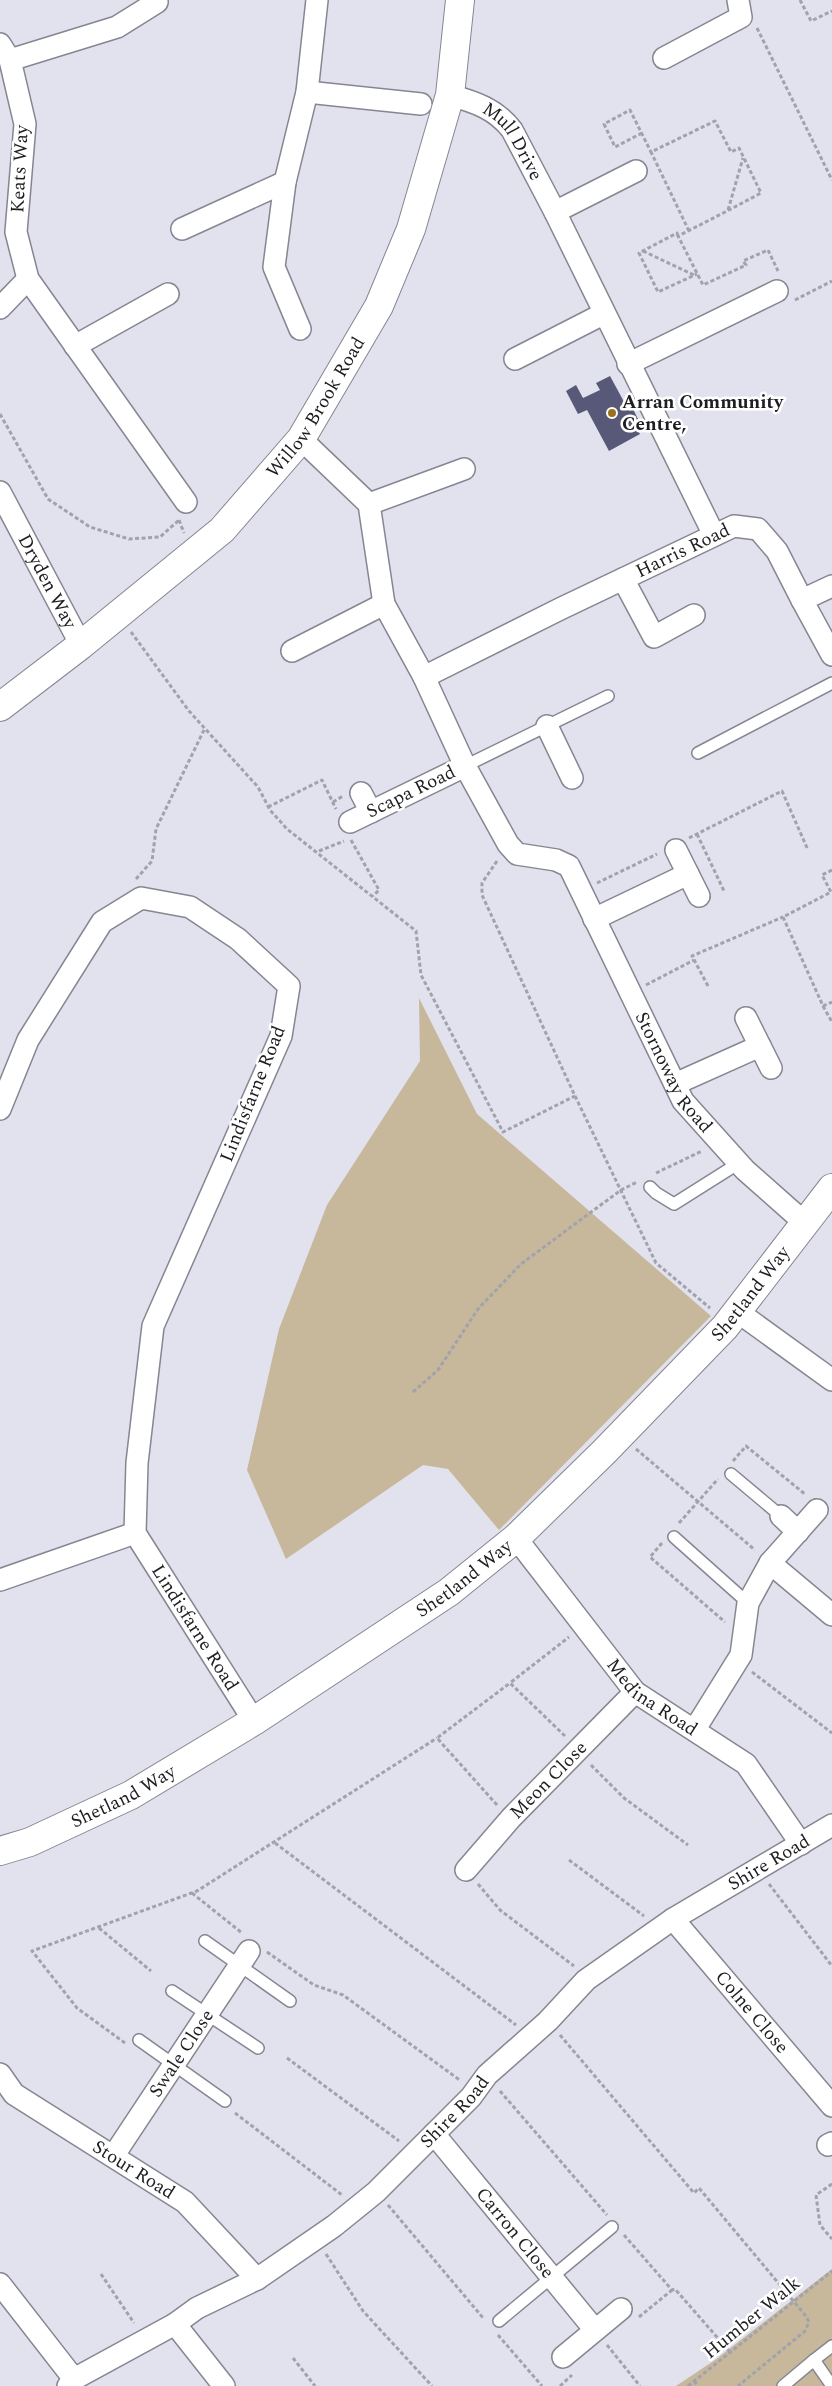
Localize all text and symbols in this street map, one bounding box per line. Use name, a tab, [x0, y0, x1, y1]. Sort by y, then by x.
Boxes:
street label: Mull Drive	[477, 95, 550, 186]
street label: Keats Way	[3, 123, 37, 214]
street label: Willow Brook Road	[259, 331, 372, 484]
place label: Arran Community Centre,	[622, 388, 784, 439]
marker: Arran Community Centre,	[606, 407, 618, 419]
street label: Harris Road	[631, 516, 735, 585]
street label: Dryden Way	[10, 529, 85, 635]
street label: Scapa Road	[361, 758, 461, 826]
street label: Stornoway Road	[627, 1007, 720, 1139]
street label: Lindisfarne Road	[212, 1021, 294, 1167]
street label: Shetland Way	[704, 1239, 798, 1348]
street label: Shetland Way	[410, 1532, 519, 1625]
street label: Lindisfarne Road	[144, 1559, 246, 1697]
street label: Medina Road	[599, 1652, 704, 1744]
street label: Meon Close	[503, 1734, 594, 1826]
street label: Shetland Way	[66, 1756, 182, 1836]
street label: Shire Road	[722, 1827, 815, 1898]
street label: Colne Close	[708, 1964, 796, 2060]
street label: Swale Close	[141, 2003, 221, 2103]
street label: Shire Road	[413, 2069, 497, 2155]
street label: Stour Road	[87, 2132, 181, 2207]
street label: Carron Close	[469, 2181, 562, 2285]
street label: Humber Walk	[697, 2269, 807, 2366]

